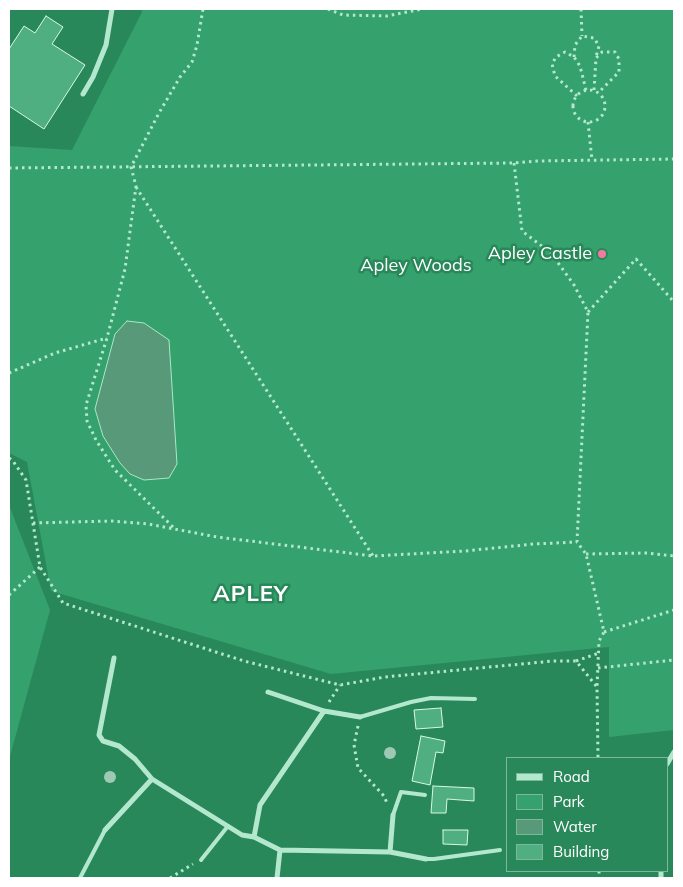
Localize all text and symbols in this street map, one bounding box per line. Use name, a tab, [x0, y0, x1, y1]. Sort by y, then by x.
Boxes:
place label: Apley Castle	[488, 243, 592, 265]
marker: Apley Castle	[596, 248, 608, 260]
park label: Apley Woods	[360, 255, 472, 277]
district label: APLEY	[213, 581, 289, 607]
legend	[506, 757, 668, 872]
text: Road	[553, 767, 590, 786]
text: Park	[553, 792, 585, 811]
text: Water	[553, 817, 597, 836]
text: Building	[553, 842, 609, 861]

